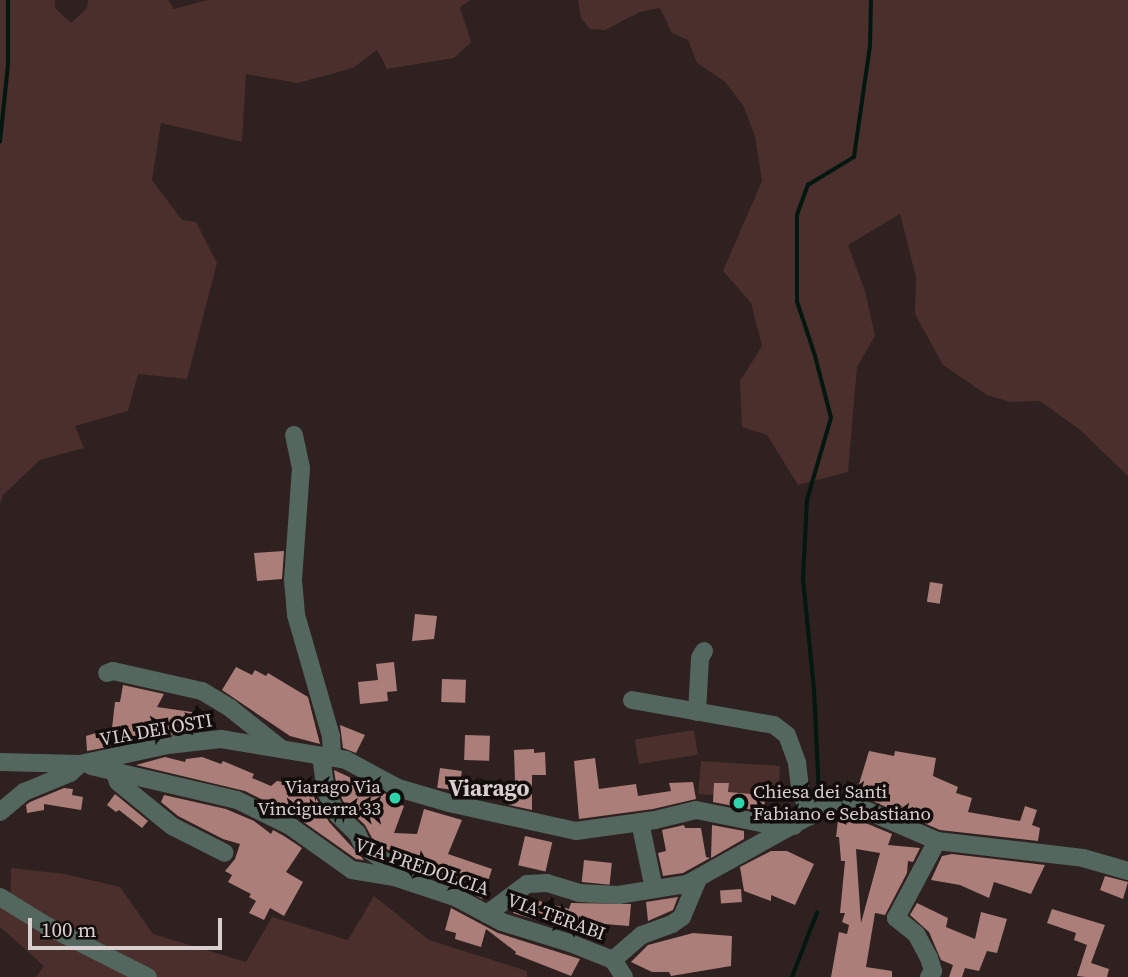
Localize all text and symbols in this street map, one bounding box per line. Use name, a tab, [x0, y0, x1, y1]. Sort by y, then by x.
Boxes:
street label: VIA DEI OSTI	[98, 709, 214, 751]
district label: Viarago	[448, 774, 530, 802]
place label: Viarago Via Vinciguerra 33	[257, 776, 381, 820]
place label: Chiesa dei Santi Fabiano e Sebastiano	[753, 781, 931, 825]
marker: Viarago Via Vinciguerra 33	[387, 790, 403, 806]
marker: Chiesa dei Santi Fabiano e Sebastiano	[731, 795, 747, 811]
street label: VIA PREDOLCIA	[352, 833, 492, 901]
street label: VIA TERABI	[504, 889, 608, 945]
scale bar	[32, 904, 226, 948]
text: 100 m	[41, 915, 96, 944]

